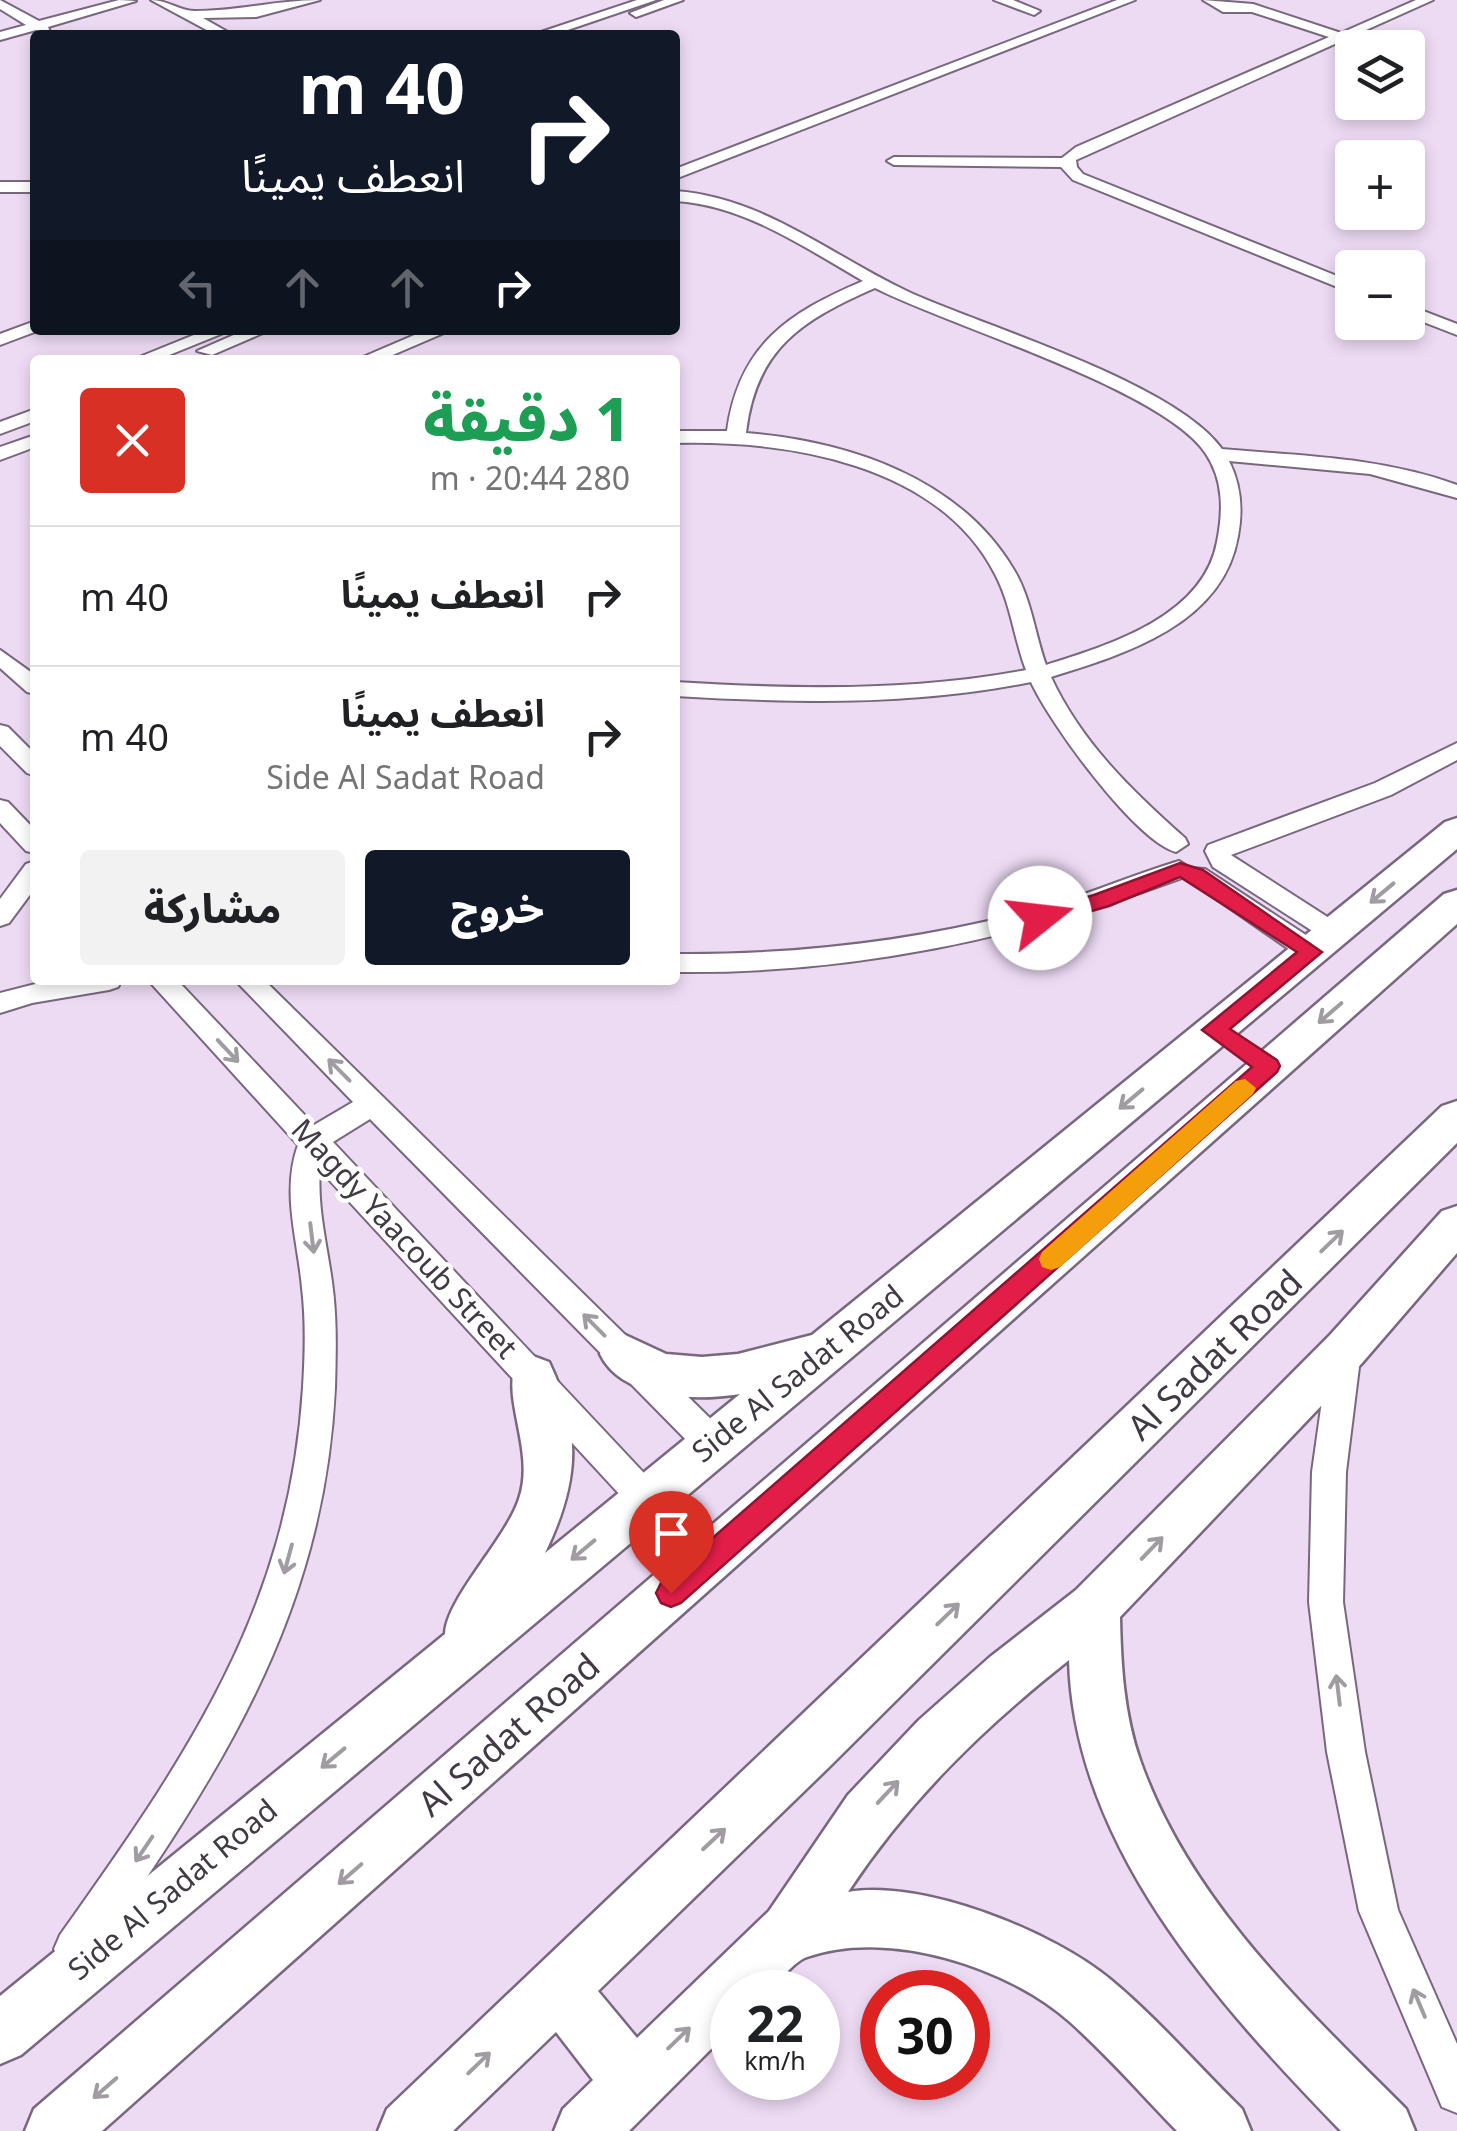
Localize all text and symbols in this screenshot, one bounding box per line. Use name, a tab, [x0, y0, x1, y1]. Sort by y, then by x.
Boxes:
map controls	[1335, 30, 1425, 340]
button: layers	[1335, 30, 1425, 120]
text: 40 m	[298, 39, 465, 135]
icon: right	[500, 70, 630, 200]
button: +	[1335, 140, 1425, 230]
text: انعطف يمينًا	[241, 144, 465, 205]
button: −	[1335, 250, 1425, 340]
icon: left	[170, 260, 225, 315]
icon: ahead	[275, 260, 330, 315]
icon: ahead	[380, 260, 435, 315]
icon: right	[485, 260, 540, 315]
text: 1 دقيقة	[423, 377, 630, 459]
button: close	[80, 388, 185, 493]
text: 280 m · 20:44	[430, 456, 630, 499]
text: انعطف يمينًا	[341, 567, 545, 619]
icon: right	[575, 569, 630, 624]
text: 40 m	[80, 570, 169, 622]
text: انعطف يمينًا	[341, 686, 545, 738]
icon: right	[575, 709, 630, 764]
text: 40 m	[80, 710, 169, 762]
text: Side Al Sadat Road	[266, 755, 545, 798]
button: مشاركة	[80, 850, 345, 965]
button: خروج	[365, 850, 630, 965]
position arrow	[988, 866, 1092, 970]
one-way arrow	[1370, 881, 1396, 903]
one-way arrow	[1318, 1001, 1344, 1023]
one-way arrow	[216, 1038, 239, 1063]
one-way arrow	[328, 1058, 352, 1082]
one-way arrow	[1118, 1087, 1144, 1109]
street label: Magdy Yaacoub Street	[283, 1109, 527, 1367]
one-way arrow	[303, 1222, 322, 1254]
one-way arrow	[1319, 1229, 1343, 1253]
street label: Al Sadat Road	[1116, 1258, 1312, 1449]
street label: Side Al Sadat Road	[683, 1275, 912, 1471]
one-way arrow	[582, 1313, 606, 1337]
pin	[629, 1491, 714, 1594]
icon: arrive	[644, 1506, 699, 1561]
one-way arrow	[1140, 1536, 1164, 1560]
one-way arrow	[571, 1539, 597, 1561]
one-way arrow	[277, 1543, 296, 1575]
one-way arrow	[936, 1602, 960, 1626]
street label: Al Sadat Road	[407, 1642, 609, 1826]
one-way arrow	[1328, 1674, 1347, 1706]
one-way arrow	[320, 1747, 346, 1769]
one-way arrow	[876, 1780, 900, 1804]
street label: Side Al Sadat Road	[59, 1789, 285, 1989]
one-way arrow	[701, 1828, 726, 1851]
one-way arrow	[134, 1834, 155, 1862]
one-way arrow	[338, 1862, 363, 1885]
speed limit sign: 30	[860, 1970, 990, 2100]
one-way arrow	[1408, 1988, 1426, 2019]
text: 22	[746, 1989, 804, 2057]
one-way arrow	[666, 2026, 690, 2050]
text: km/h	[744, 2043, 806, 2077]
one-way arrow	[466, 2051, 490, 2075]
one-way arrow	[93, 2076, 118, 2099]

